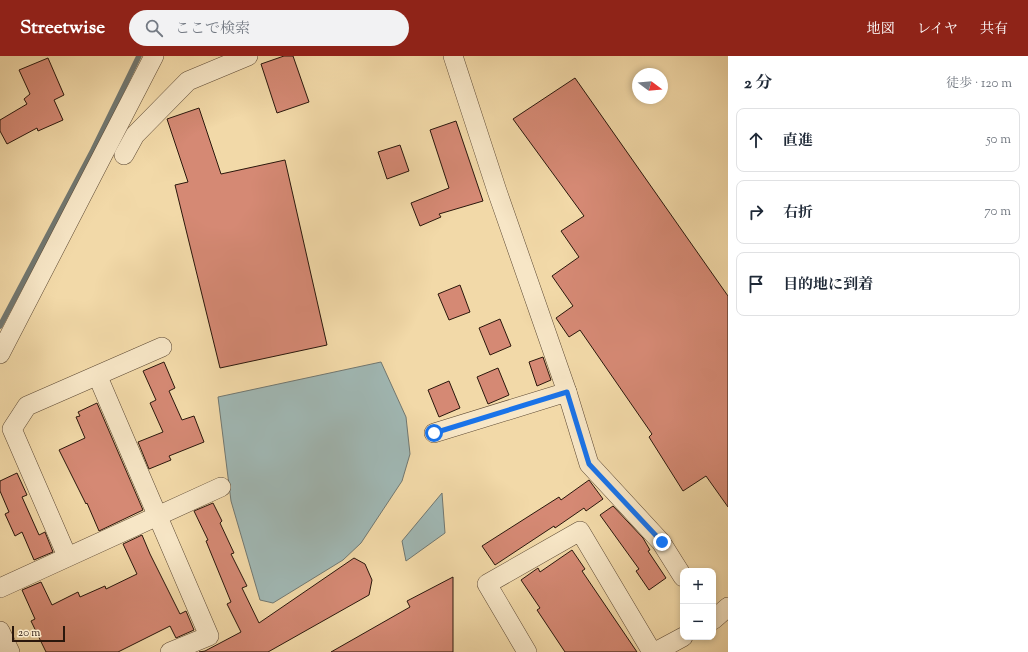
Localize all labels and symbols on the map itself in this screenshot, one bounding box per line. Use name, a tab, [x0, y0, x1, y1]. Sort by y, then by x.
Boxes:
north arrow	[632, 68, 668, 104]
route start	[425, 424, 443, 442]
route end	[653, 533, 671, 551]
scale bar	[12, 624, 65, 643]

